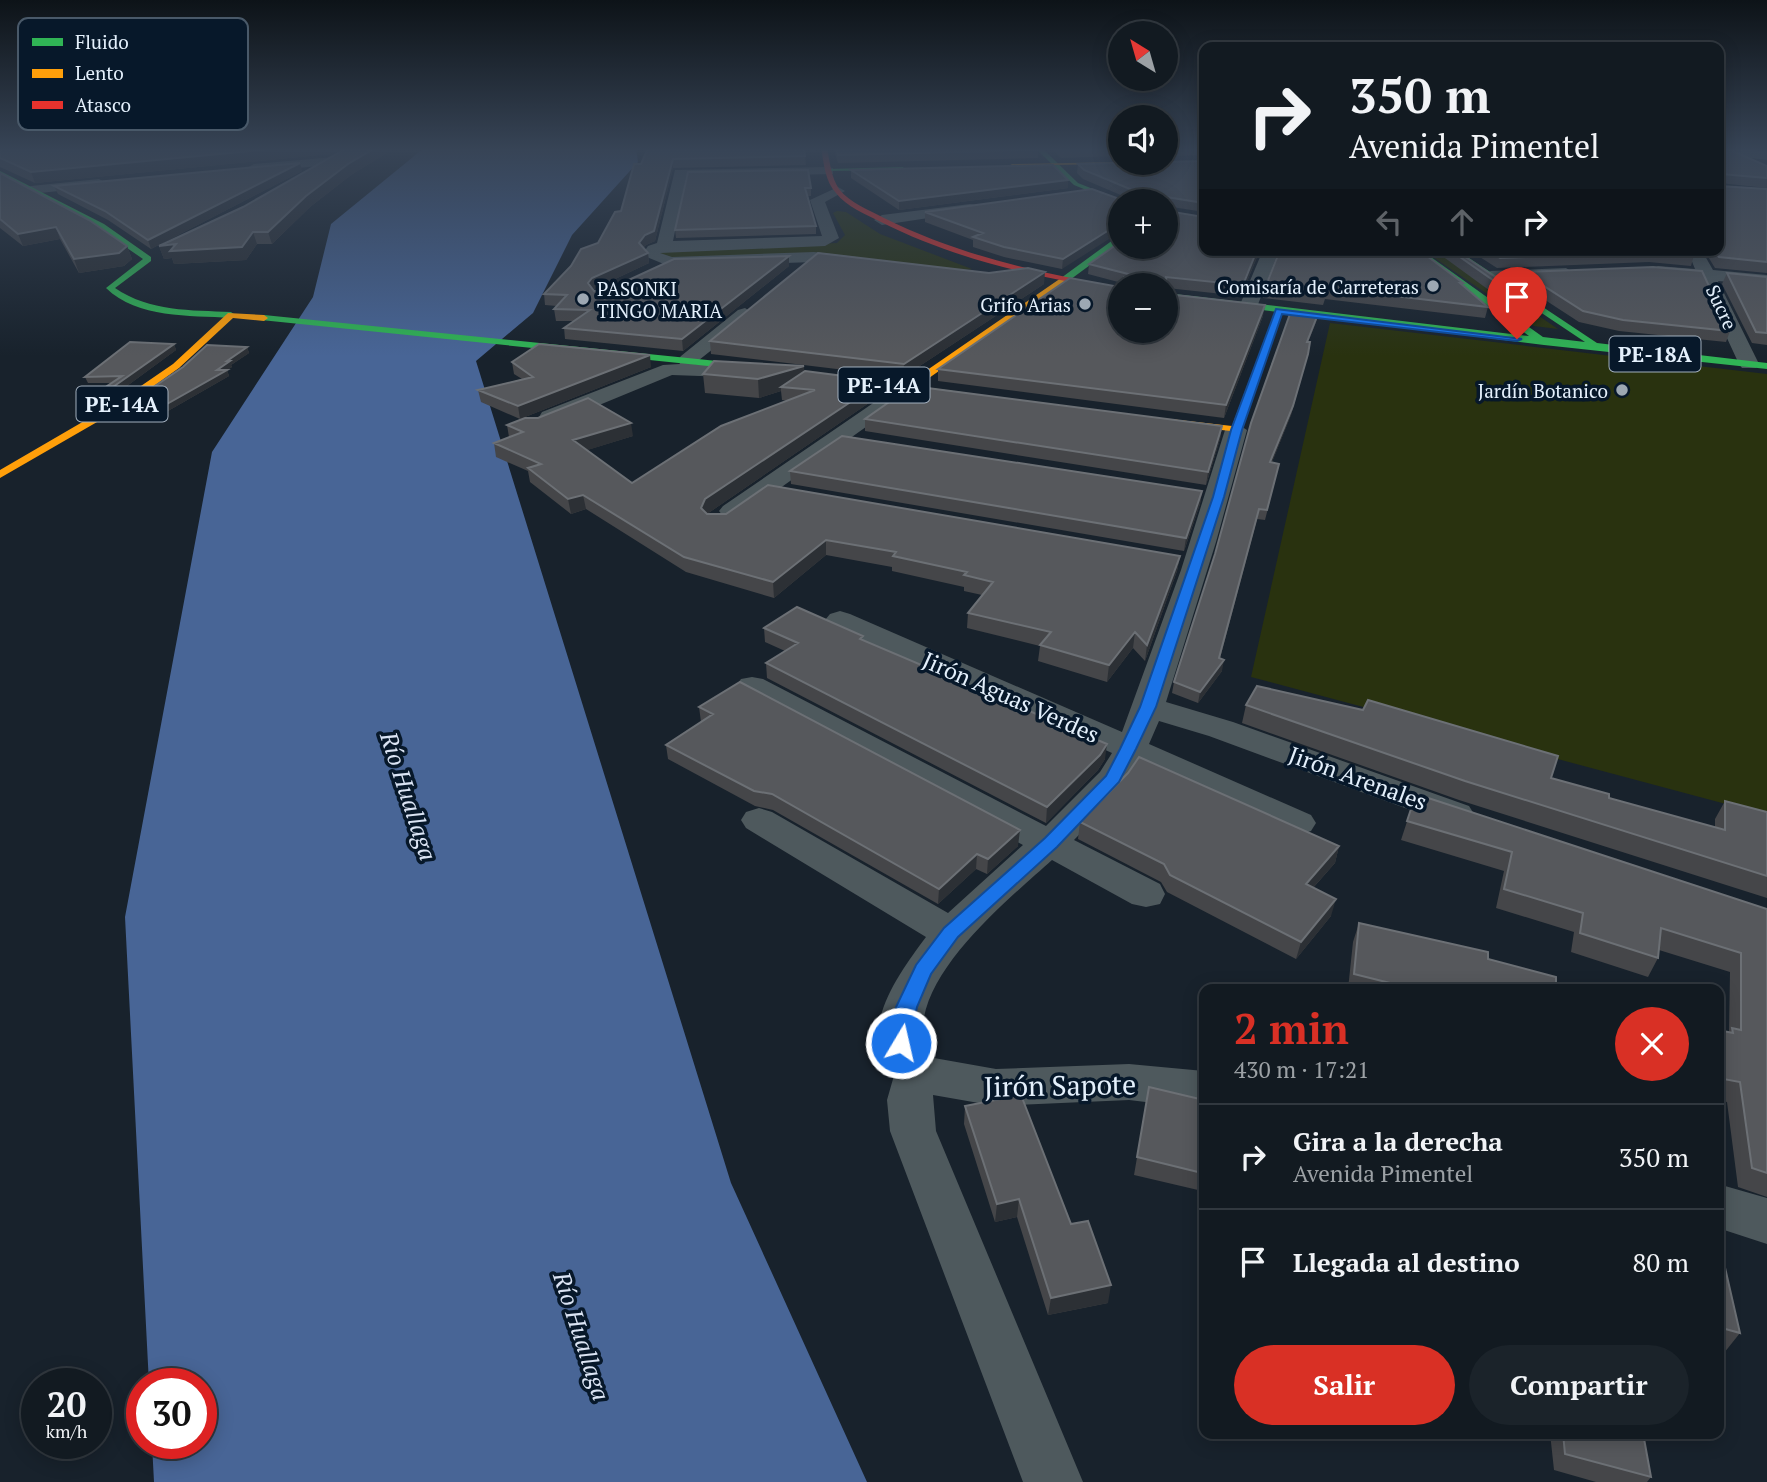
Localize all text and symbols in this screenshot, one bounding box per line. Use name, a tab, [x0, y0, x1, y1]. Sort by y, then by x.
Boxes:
legend	[18, 18, 248, 130]
north arrow	[1108, 21, 1178, 91]
map controls	[1108, 21, 1178, 343]
text: Fluido	[75, 29, 129, 54]
text: Lento	[75, 60, 124, 85]
text: 350 m	[1349, 62, 1491, 127]
icon: right	[1234, 70, 1325, 161]
text: Atasco	[75, 92, 131, 117]
button: sound	[1108, 105, 1178, 175]
text: Avenida Pimentel	[1349, 125, 1600, 167]
button: +	[1108, 189, 1178, 259]
icon: left	[1370, 203, 1408, 241]
icon: ahead	[1443, 203, 1481, 241]
icon: right	[1516, 203, 1554, 241]
pin	[1487, 267, 1547, 339]
button: −	[1108, 273, 1178, 343]
place label: Comisaría de Carreteras	[1217, 274, 1419, 299]
place label: PASONKI TINGO MARIA	[597, 276, 722, 323]
marker: Comisaría de Carreteras	[1425, 278, 1441, 294]
icon: arrive	[1498, 278, 1536, 316]
street label: Sucre	[1701, 281, 1743, 333]
marker: PASONKI TINGO MARIA	[575, 291, 591, 307]
place label: Grifo Arias	[980, 292, 1071, 317]
marker: Grifo Arias	[1077, 296, 1093, 312]
road number: PE-18A	[1610, 336, 1700, 372]
road number: PE-14A	[838, 368, 930, 402]
place label: Jardín Botanico	[1478, 378, 1608, 403]
marker: Jardín Botanico	[1614, 382, 1630, 398]
road number: PE-14A	[76, 386, 168, 422]
street label: Jirón Aguas Verdes	[918, 644, 1104, 750]
water label: Río Huallaga	[373, 727, 445, 864]
street label: Jirón Arenales	[1285, 739, 1431, 817]
text: 2 min	[1234, 1000, 1349, 1056]
position arrow	[864, 1006, 938, 1080]
button: close	[1615, 1007, 1689, 1081]
text: 430 m · 17:21	[1234, 1054, 1369, 1085]
street label: Jirón Sapote	[984, 1065, 1136, 1105]
text: Gira a la derecha	[1293, 1124, 1503, 1158]
icon: right	[1234, 1138, 1272, 1176]
text: 350 m	[1619, 1140, 1689, 1174]
text: Avenida Pimentel	[1293, 1158, 1473, 1189]
icon: arrive	[1234, 1243, 1272, 1281]
text: Llegada al destino	[1293, 1245, 1520, 1279]
text: 80 m	[1633, 1245, 1689, 1279]
water label: Río Huallaga	[546, 1267, 618, 1404]
button: Salir	[1234, 1345, 1455, 1425]
button: Compartir	[1469, 1345, 1689, 1425]
speed limit sign: 30	[126, 1368, 217, 1459]
text: 20	[47, 1381, 86, 1427]
text: km/h	[46, 1419, 87, 1443]

